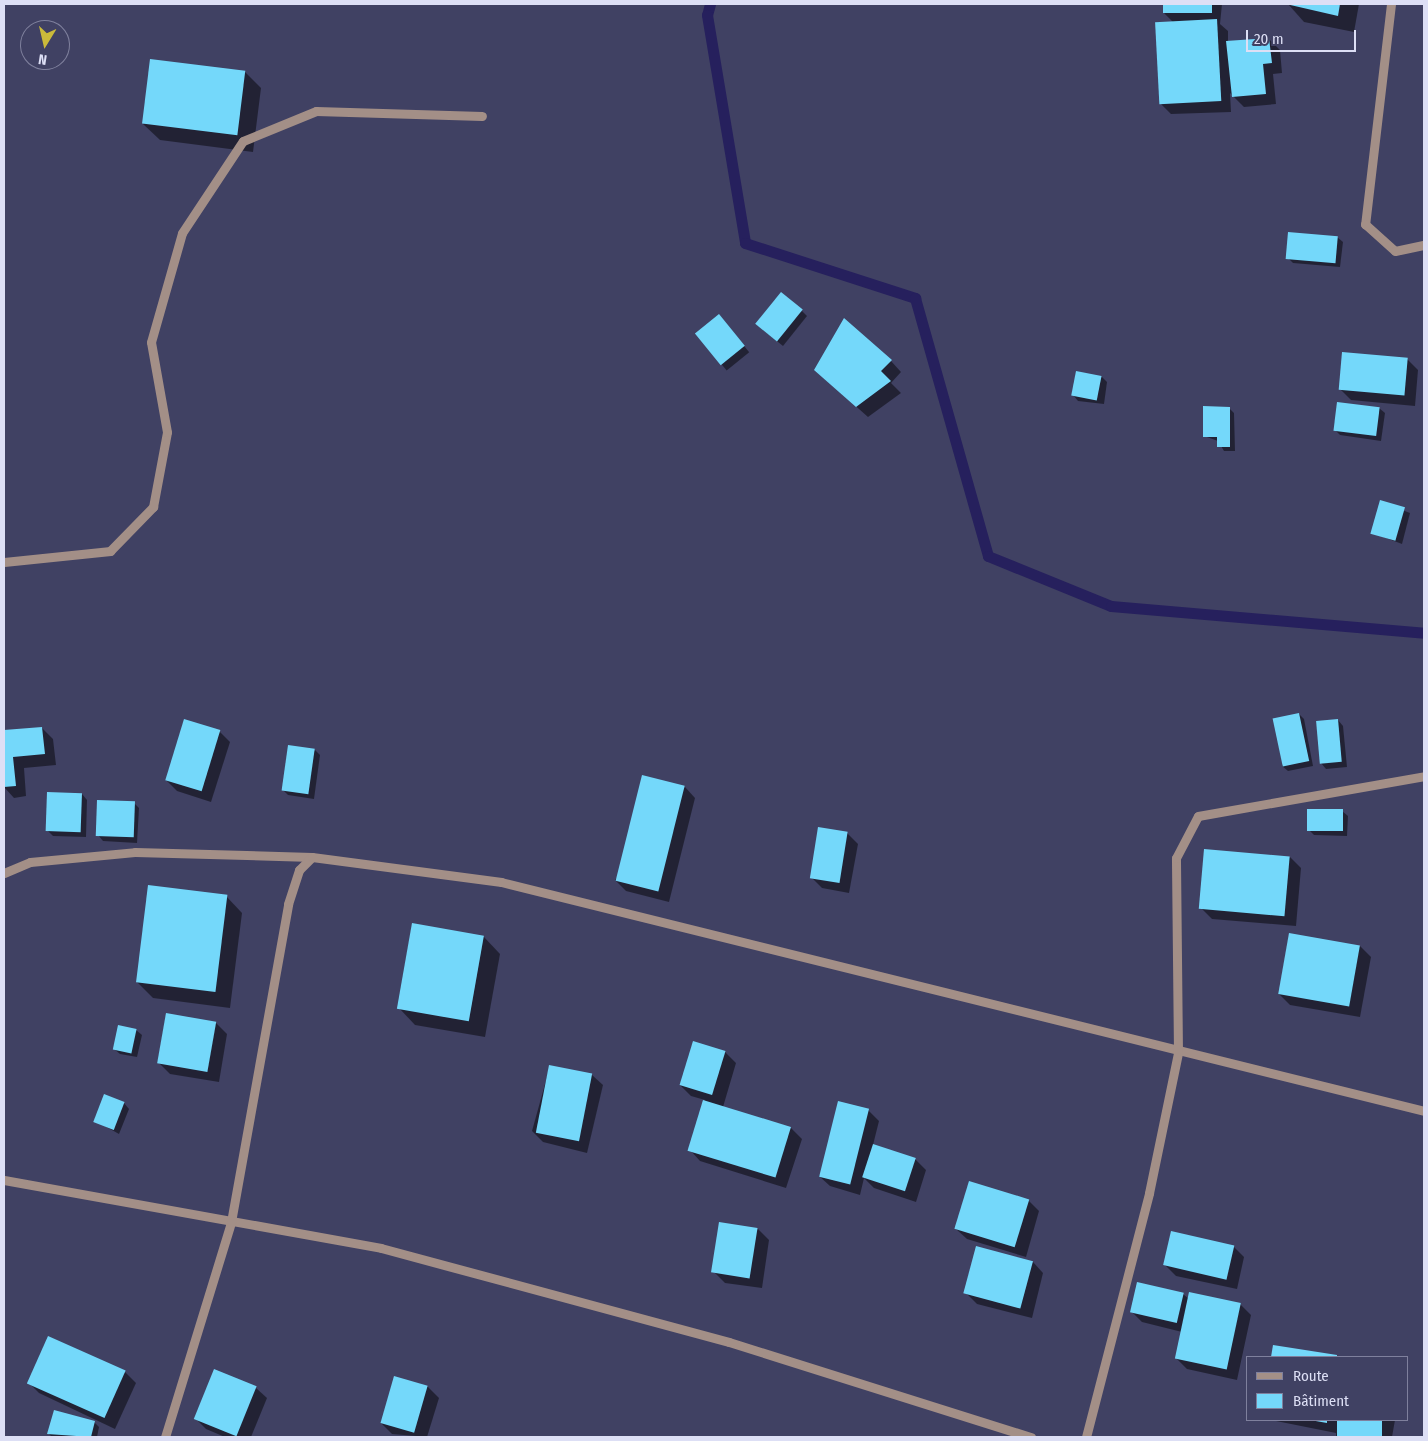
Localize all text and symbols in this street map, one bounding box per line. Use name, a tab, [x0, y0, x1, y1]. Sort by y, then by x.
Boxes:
north arrow	[20, 20, 70, 70]
scale bar	[1248, 20, 1358, 52]
text: 20 m	[1254, 30, 1284, 48]
text: N	[37, 50, 48, 68]
legend	[1246, 1356, 1408, 1421]
text: Route	[1293, 1367, 1329, 1385]
text: Bâtiment	[1293, 1392, 1349, 1410]

